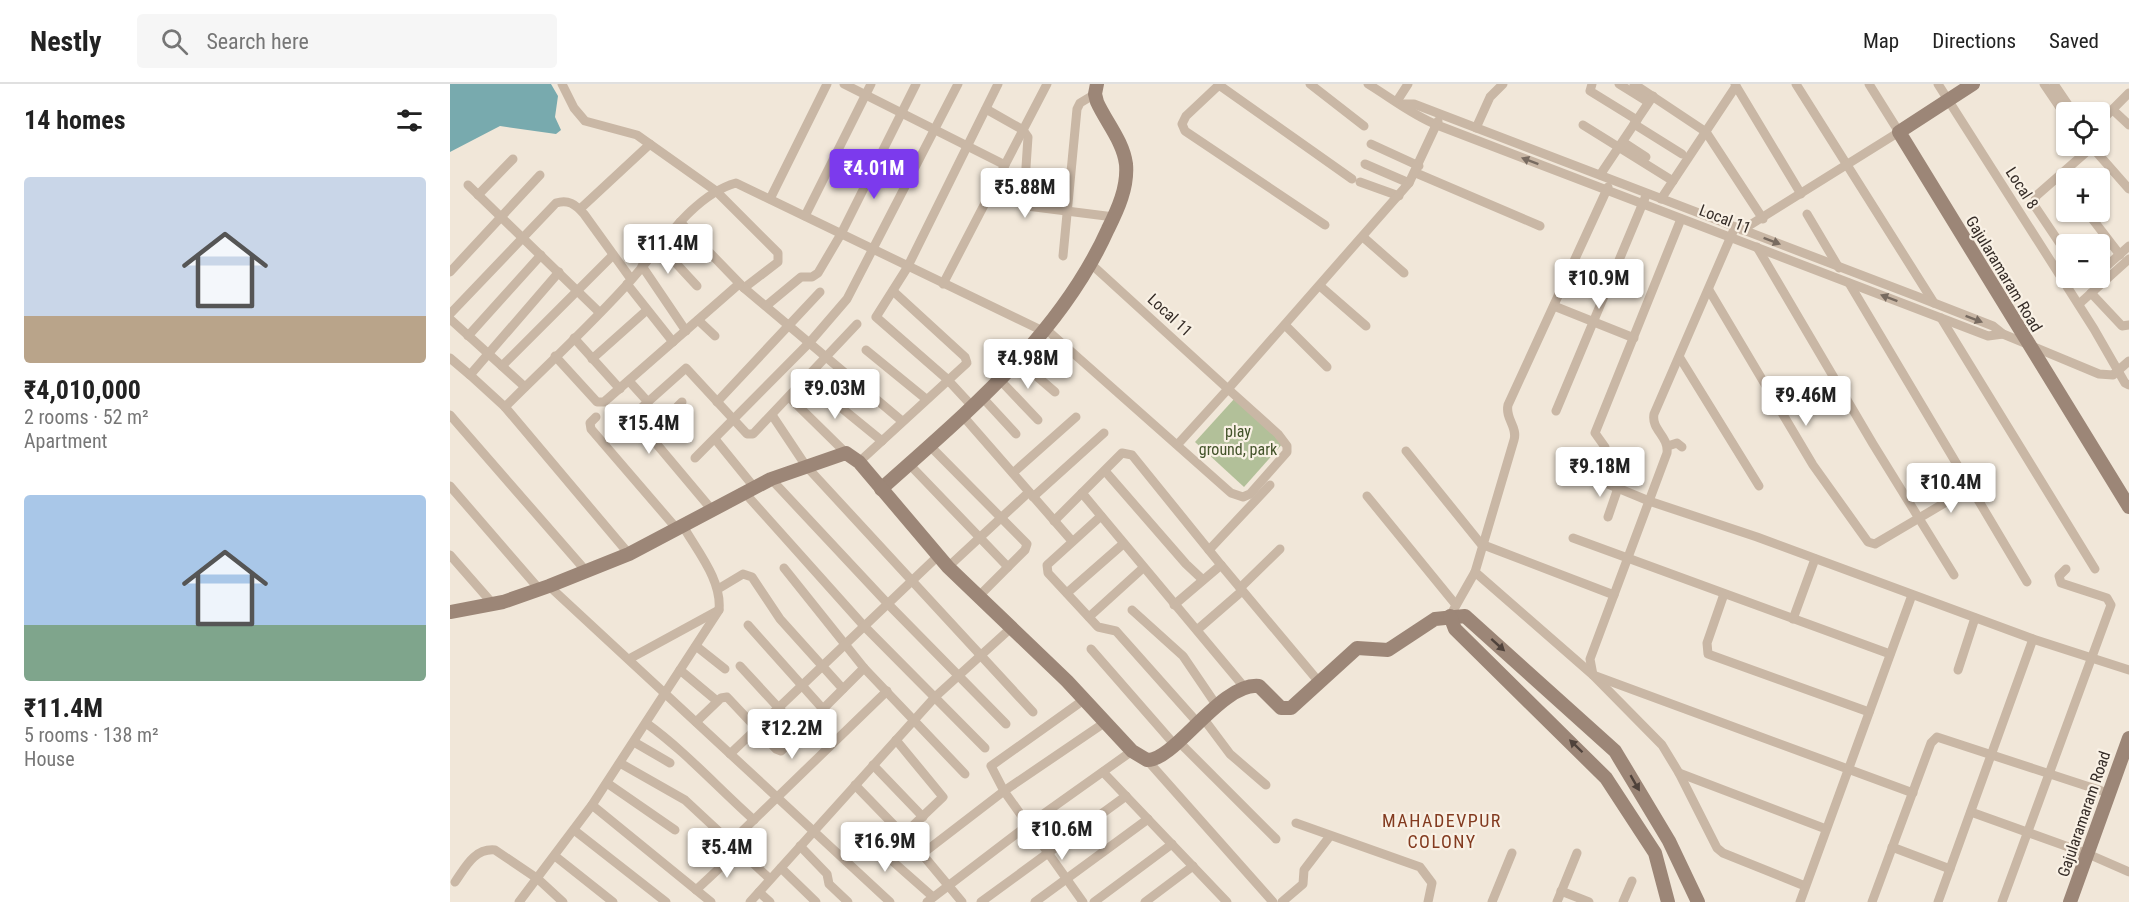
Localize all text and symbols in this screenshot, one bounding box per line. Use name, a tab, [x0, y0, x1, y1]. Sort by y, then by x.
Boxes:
search box	[137, 14, 557, 68]
text: Nestly	[30, 25, 101, 58]
icon: search	[158, 25, 191, 58]
text: Search here	[206, 29, 309, 54]
text: Map	[1863, 29, 1899, 53]
text: Directions	[1932, 29, 2016, 53]
text: Saved	[2049, 29, 2099, 53]
map controls	[2056, 102, 2110, 288]
button: locate	[2056, 102, 2110, 156]
icon: filters	[393, 104, 426, 137]
text: 14 homes	[24, 105, 126, 135]
pin: ₹4.01M	[825, 149, 923, 200]
one-way arrow	[1521, 155, 1539, 165]
text: ₹4.01M	[844, 156, 904, 180]
street label: Local 8	[2002, 164, 2042, 212]
pin: ₹5.88M	[976, 168, 1074, 219]
button: +	[2056, 168, 2110, 222]
text: ₹5.88M	[995, 175, 1055, 199]
street label: Local 11	[1696, 200, 1754, 238]
street label: Gajularamaram Road	[1962, 213, 2046, 335]
icon: home	[171, 216, 279, 324]
pin: ₹11.4M	[619, 224, 717, 275]
text: ₹11.4M	[638, 231, 698, 255]
button: −	[2056, 234, 2110, 288]
one-way arrow	[1763, 237, 1781, 246]
pin: ₹10.9M	[1550, 259, 1648, 310]
text: ₹10.9M	[1569, 266, 1629, 290]
street label: Local 11	[1144, 290, 1196, 340]
one-way arrow	[1880, 293, 1898, 302]
one-way arrow	[1965, 314, 1983, 324]
pin: ₹4.98M	[979, 339, 1077, 390]
text: ₹4.98M	[998, 346, 1058, 370]
pin: ₹9.03M	[786, 369, 884, 420]
text: ₹4,010,000	[24, 375, 141, 405]
text: ₹9.03M	[805, 376, 865, 400]
pin: ₹9.46M	[1757, 376, 1855, 427]
text: ₹9.46M	[1776, 383, 1836, 407]
pin: ₹15.4M	[600, 404, 698, 455]
text: 2 rooms · 52 m²	[24, 405, 149, 429]
text: ₹15.4M	[619, 411, 679, 435]
park label: play ground, park	[1199, 422, 1278, 459]
text: Apartment	[24, 429, 108, 453]
pin: ₹9.18M	[1551, 447, 1649, 498]
text: ₹9.18M	[1570, 454, 1630, 478]
pin: ₹10.4M	[1902, 463, 2000, 514]
text: ₹10.4M	[1921, 470, 1981, 494]
icon: home	[171, 534, 279, 642]
one-way arrow	[1490, 638, 1505, 651]
text: ₹11.4M	[24, 693, 103, 723]
pin: ₹12.2M	[743, 709, 841, 760]
text: ₹12.2M	[762, 716, 822, 740]
text: 5 rooms · 138 m²	[24, 723, 159, 747]
one-way arrow	[1569, 740, 1583, 754]
text: House	[24, 747, 75, 771]
street label: Gajularamaram Road	[2054, 749, 2114, 879]
one-way arrow	[1629, 774, 1639, 791]
pin: ₹10.6M	[1013, 810, 1111, 861]
district label: MAHADEVPUR COLONY	[1382, 810, 1502, 852]
text: ₹10.6M	[1032, 817, 1092, 841]
pin: ₹16.9M	[836, 822, 934, 873]
pin: ₹5.4M	[685, 828, 769, 879]
text: ₹16.9M	[855, 829, 915, 853]
text: ₹5.4M	[702, 835, 752, 859]

